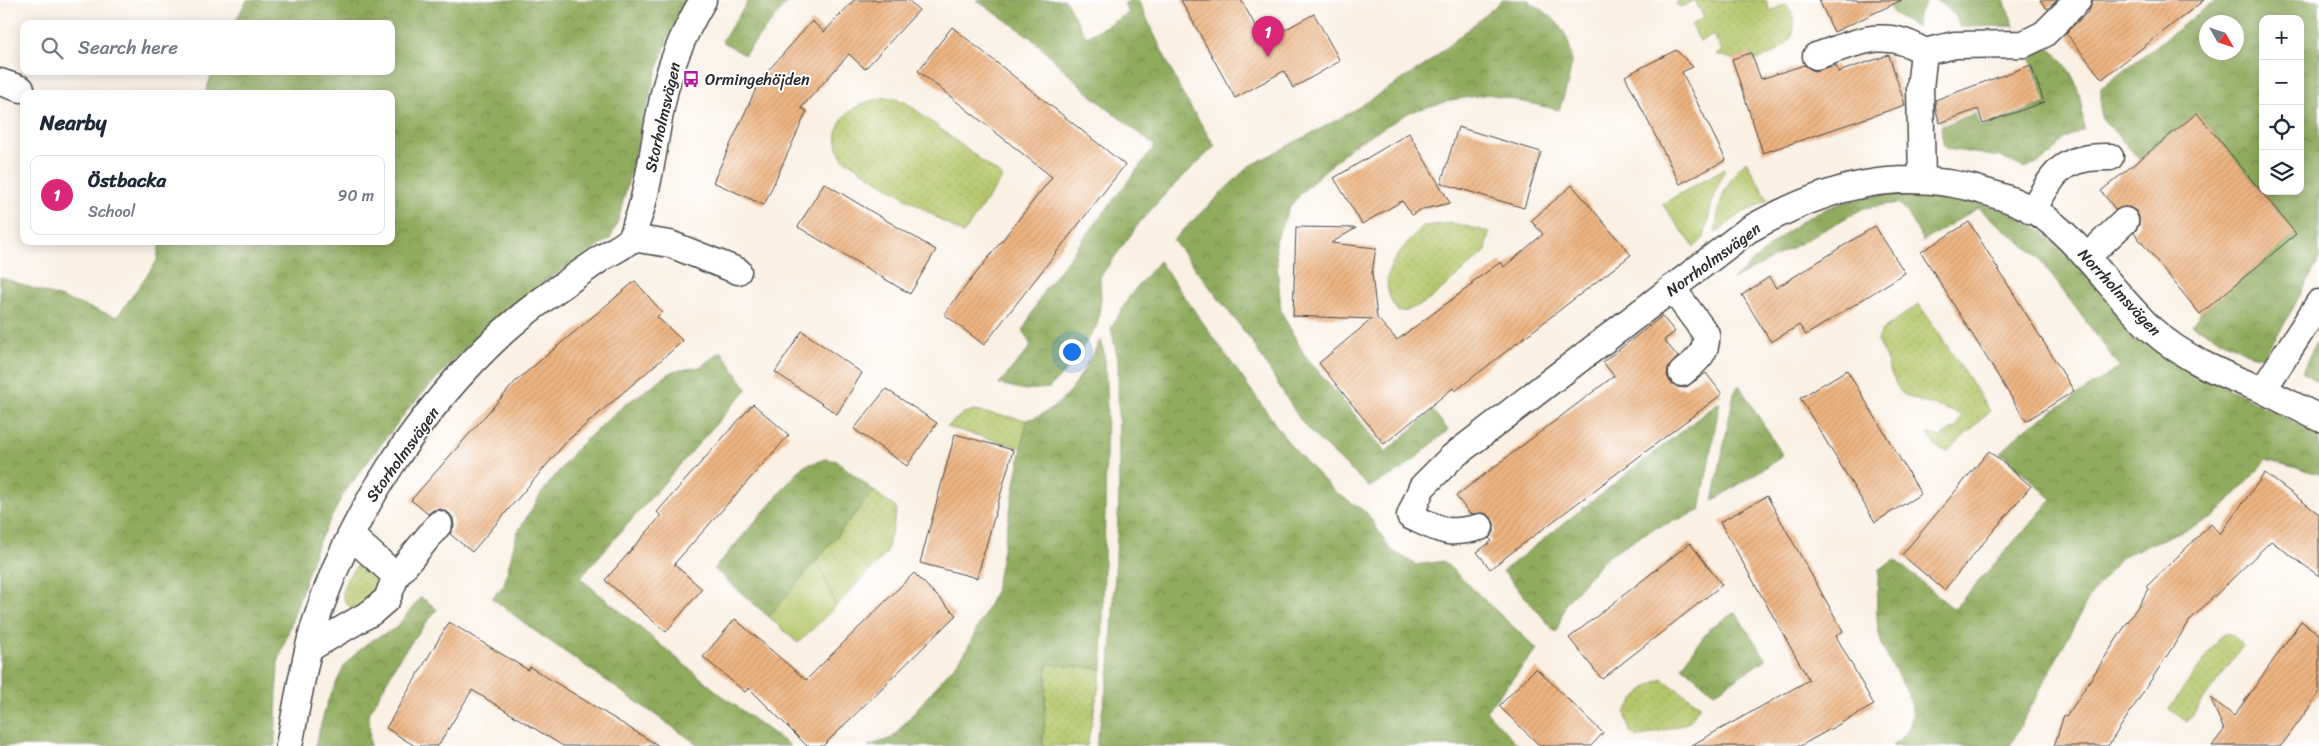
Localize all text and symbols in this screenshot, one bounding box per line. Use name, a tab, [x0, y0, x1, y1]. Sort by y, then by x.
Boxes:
north arrow	[2199, 15, 2244, 60]
map controls	[2259, 15, 2304, 195]
button: +	[2259, 15, 2304, 60]
pin: 1	[1252, 16, 1284, 57]
search box	[20, 20, 395, 75]
text: Search here	[78, 31, 178, 64]
icon: search	[38, 34, 66, 62]
street label: Storholmsvägen	[636, 59, 689, 175]
button: −	[2259, 60, 2304, 105]
place label: Ormingehöjden	[705, 65, 810, 94]
bus stop icon: Ormingehöjden	[681, 69, 701, 89]
text: Nearby	[40, 104, 106, 142]
button: locate	[2259, 105, 2304, 150]
button: layers	[2259, 150, 2304, 195]
text: Östbacka	[88, 164, 166, 197]
text: 1	[54, 181, 60, 210]
text: 90 m	[338, 181, 374, 210]
text: School	[88, 197, 135, 226]
street label: Norrholmsvägen	[1659, 214, 1768, 304]
street label: Norrholmsvägen	[2071, 241, 2169, 344]
your location	[1059, 339, 1085, 365]
street label: Storholmsvägen	[358, 400, 447, 508]

